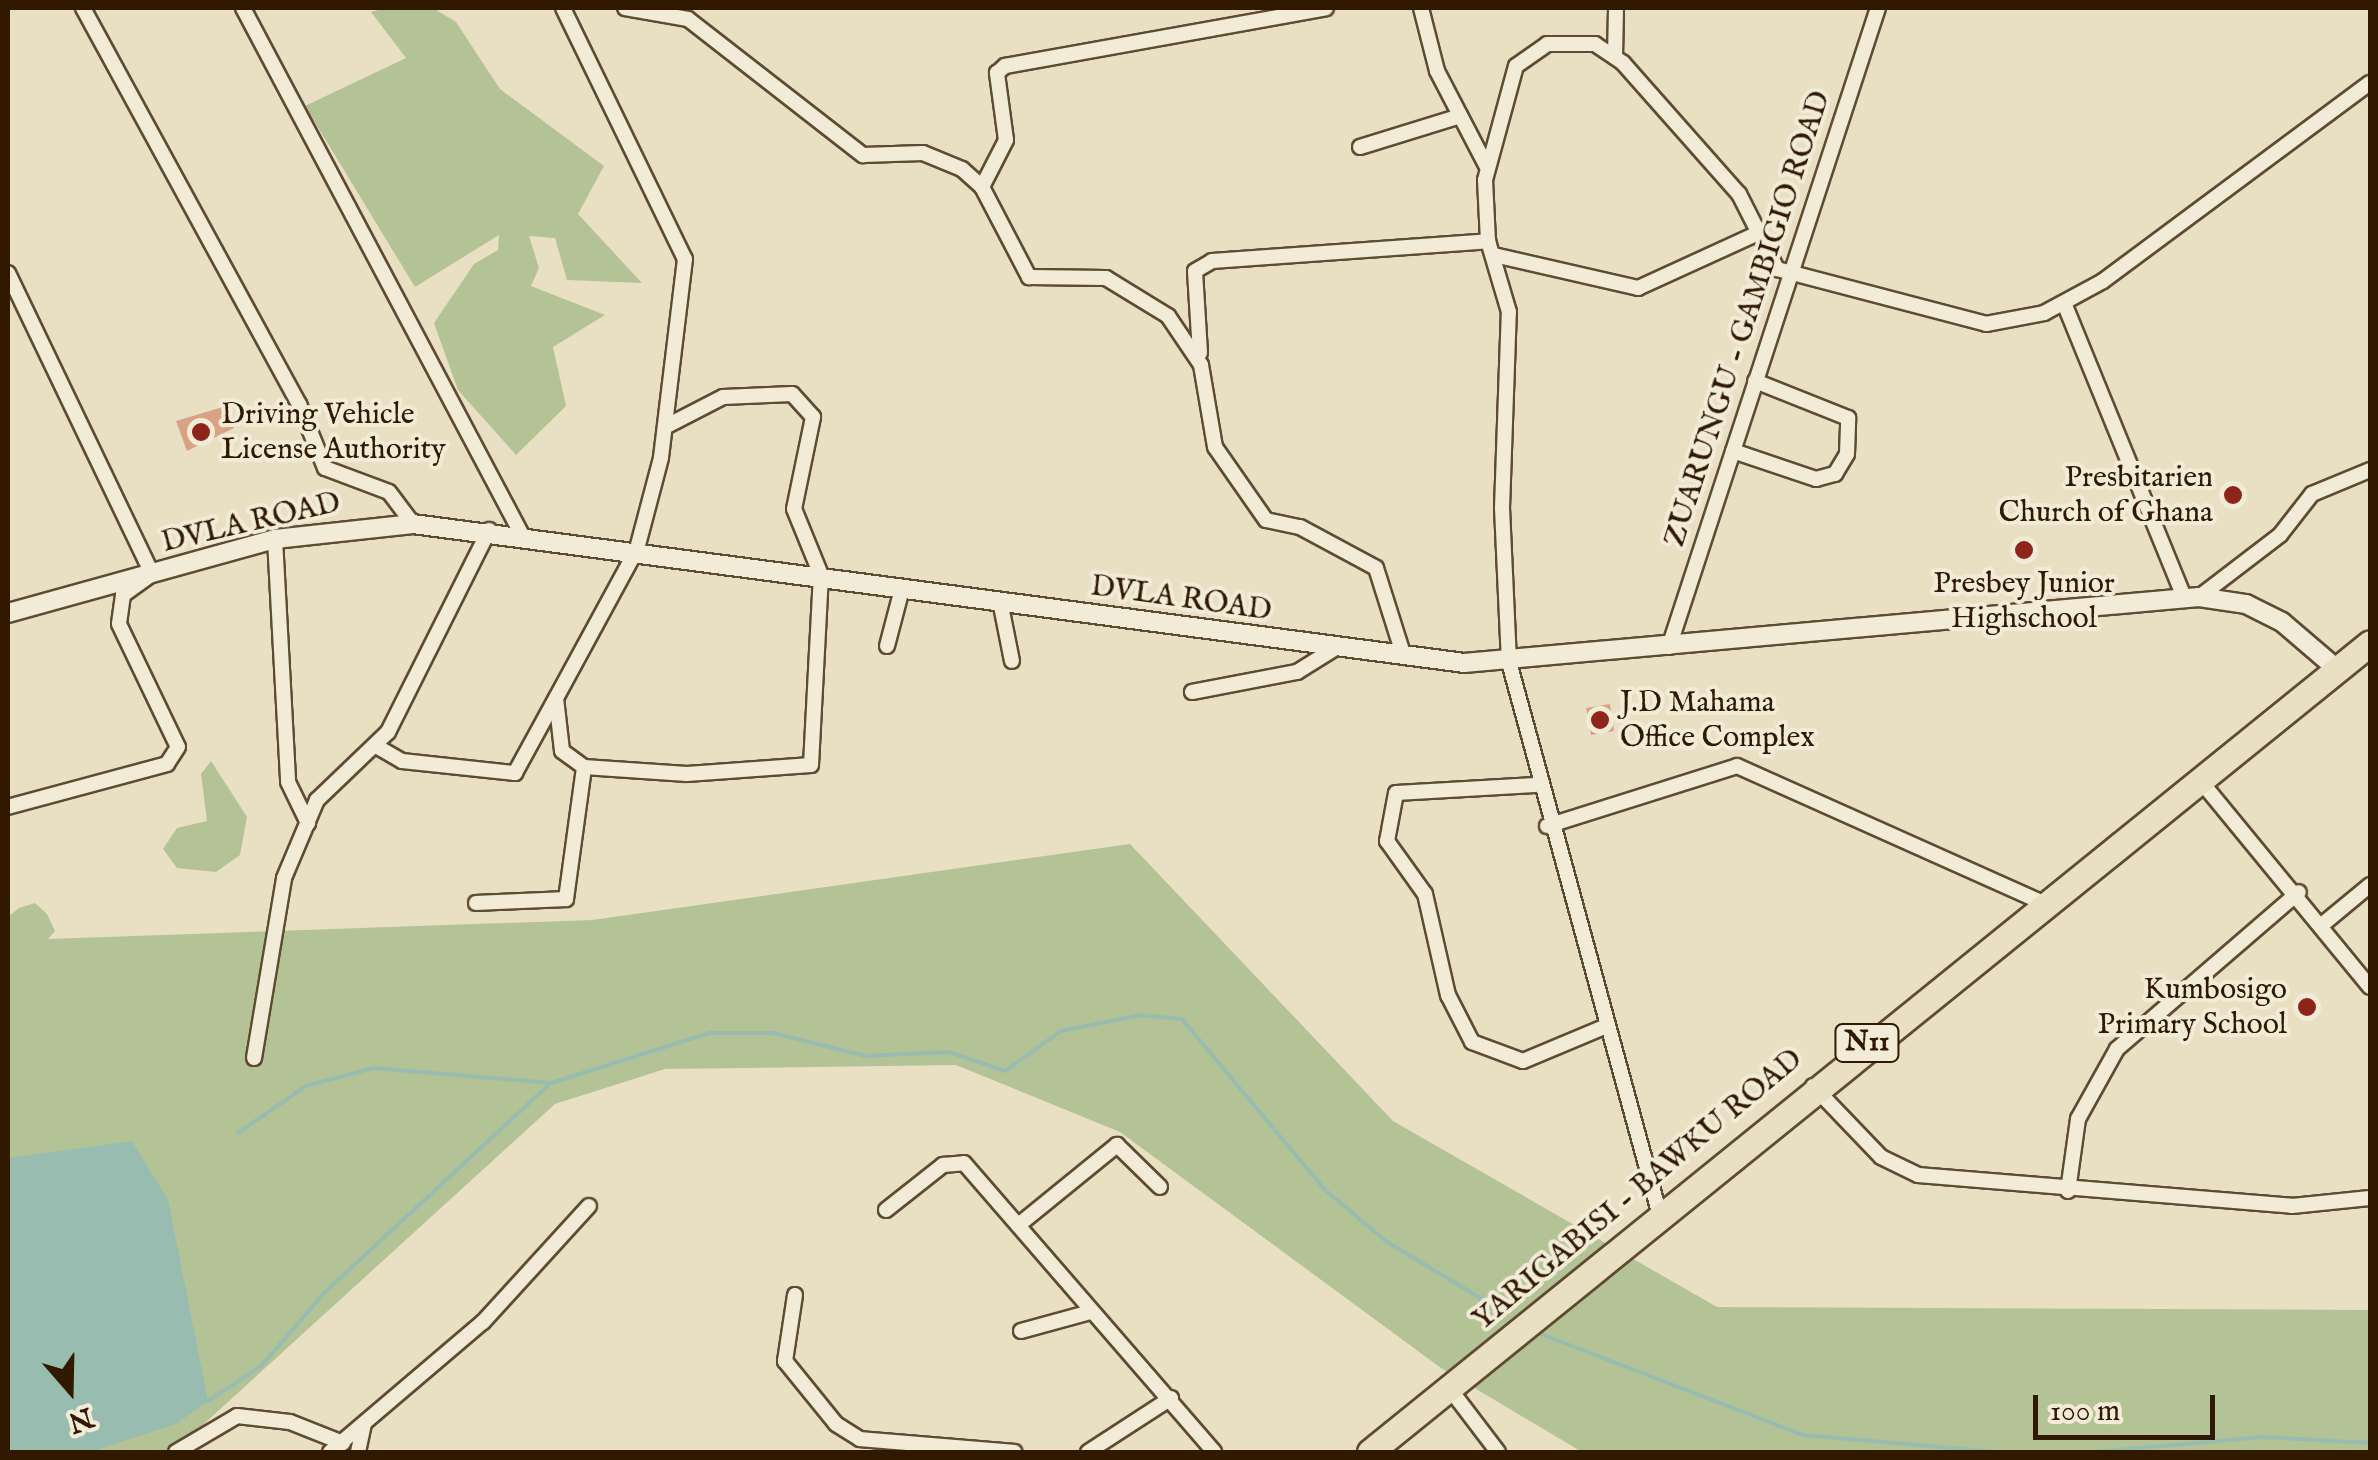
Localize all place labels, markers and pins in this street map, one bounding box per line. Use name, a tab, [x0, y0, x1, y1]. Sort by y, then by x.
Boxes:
place label: Driving Vehicle License Authority	[221, 397, 446, 468]
marker: Driving Vehicle License Authority	[190, 421, 212, 443]
place label: Presbitarien Church of Ghana	[1999, 460, 2213, 530]
marker: Presbitarien Church of Ghana	[2222, 484, 2244, 506]
marker: Presbey Junior Highschool	[2013, 539, 2035, 561]
place label: Presbey Junior Highschool	[1933, 566, 2115, 636]
place label: J.D Mahama Office Complex	[1620, 685, 1815, 756]
marker: J.D Mahama Office Complex	[1589, 709, 1611, 731]
place label: Kumbosigo Primary School	[2098, 972, 2287, 1042]
marker: Kumbosigo Primary School	[2296, 996, 2318, 1018]

